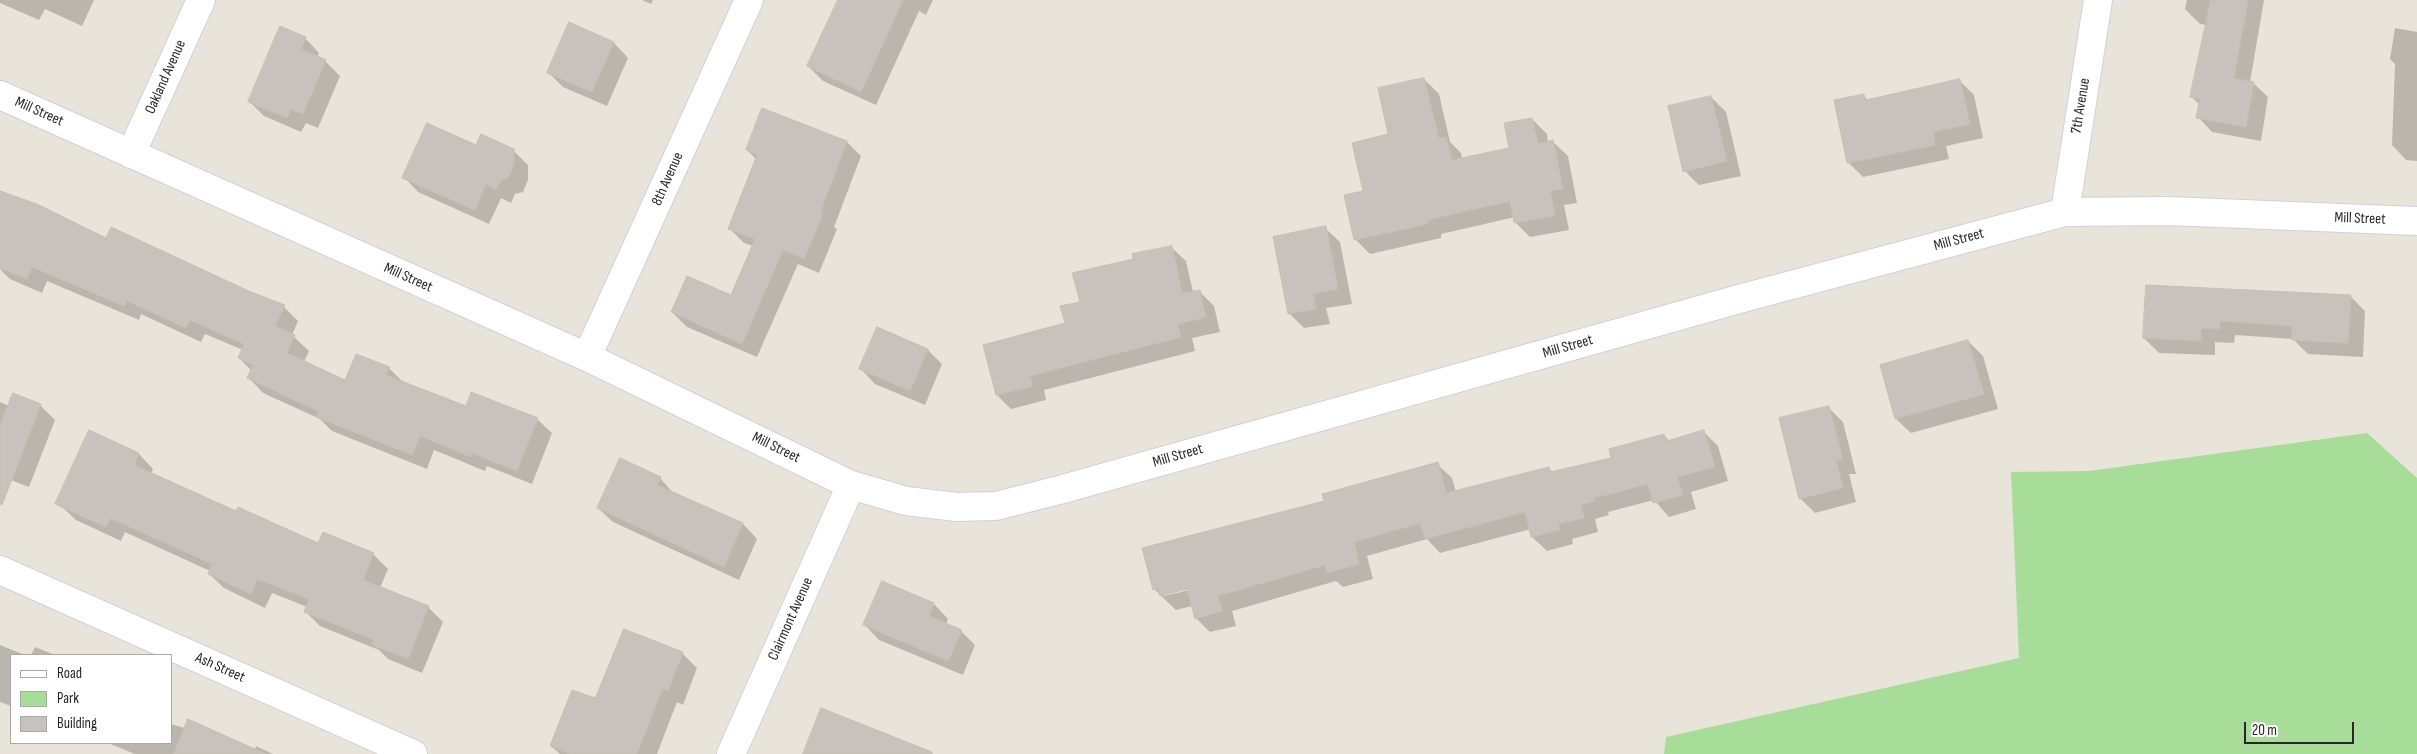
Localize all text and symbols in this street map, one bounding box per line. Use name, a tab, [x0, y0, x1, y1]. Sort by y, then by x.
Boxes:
street label: Oakland Avenue	[142, 37, 190, 117]
street label: 7th Avenue	[2068, 77, 2094, 135]
street label: Mill Street	[12, 93, 66, 131]
street label: 8th Avenue	[648, 149, 688, 209]
street label: Mill Street	[2334, 209, 2386, 229]
street label: Mill Street	[1932, 225, 1986, 255]
street label: Mill Street	[381, 259, 435, 297]
street label: Mill Street	[1541, 331, 1595, 363]
street label: Mill Street	[749, 429, 803, 467]
street label: Mill Street	[1151, 440, 1205, 472]
street label: Clairmont Avenue	[765, 575, 817, 663]
street label: Ash Street	[192, 649, 248, 687]
legend	[10, 654, 172, 744]
text: Road	[57, 664, 82, 683]
text: Park	[57, 689, 79, 708]
scale bar	[2247, 712, 2357, 744]
text: Building	[57, 714, 97, 733]
text: 20 m	[2252, 721, 2277, 740]

